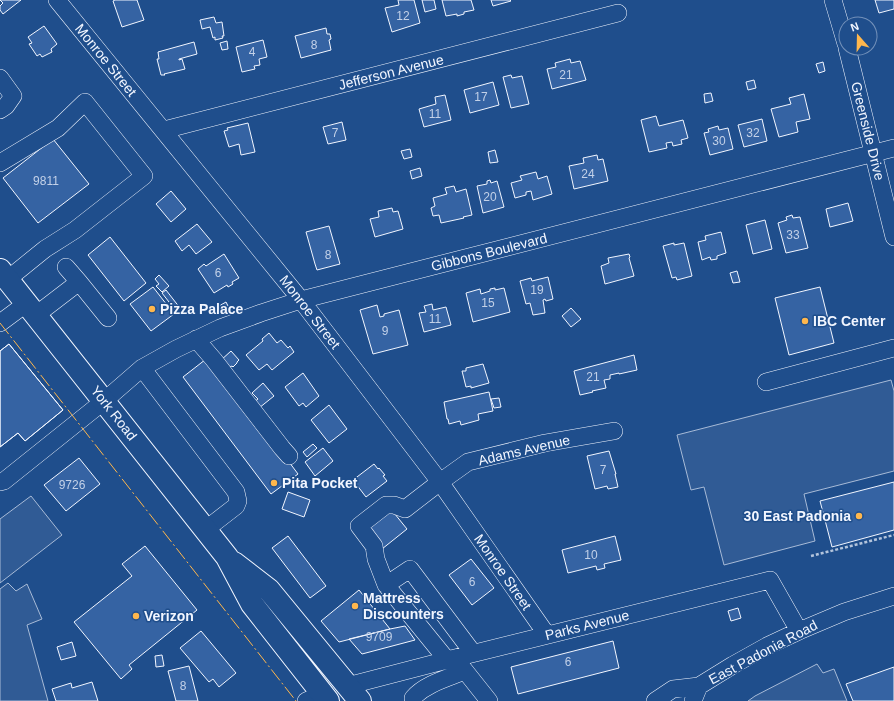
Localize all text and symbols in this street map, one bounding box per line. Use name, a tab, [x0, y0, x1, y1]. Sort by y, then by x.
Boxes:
house number: 12	[396, 9, 410, 23]
north arrow	[838, 16, 878, 56]
street label: Monroe Street	[72, 20, 140, 100]
text: N	[849, 20, 860, 34]
house number: 8	[311, 38, 318, 52]
house number: 4	[249, 45, 256, 59]
street label: Jefferson Avenue	[337, 51, 445, 93]
house number: 21	[559, 68, 573, 82]
street label: Greenside Drive	[848, 80, 888, 182]
house number: 17	[474, 90, 488, 104]
house number: 11	[429, 107, 442, 121]
house number: 7	[332, 126, 339, 140]
house number: 32	[746, 126, 760, 140]
house number: 30	[712, 134, 726, 148]
house number: 24	[581, 167, 595, 181]
house number: 9811	[33, 174, 59, 188]
house number: 20	[483, 190, 497, 204]
house number: 33	[786, 228, 800, 242]
street label: Gibbons Boulevard	[429, 230, 549, 274]
house number: 8	[325, 248, 332, 262]
house number: 6	[215, 266, 222, 280]
street label: Monroe Street	[276, 272, 344, 352]
house number: 19	[530, 283, 544, 297]
house number: 15	[481, 296, 495, 310]
place label: Pizza Palace	[160, 301, 243, 317]
marker: Pizza Palace	[147, 304, 157, 314]
house number: 11	[429, 312, 442, 326]
place label: IBC Center	[813, 313, 886, 329]
marker: IBC Center	[800, 316, 810, 326]
house number: 9	[382, 324, 389, 338]
house number: 21	[586, 370, 600, 384]
street label: York Road	[88, 383, 140, 443]
street label: Adams Avenue	[476, 432, 572, 468]
house number: 7	[600, 463, 607, 477]
place label: Pita Pocket	[282, 475, 358, 491]
house number: 9726	[59, 478, 86, 492]
marker: Pita Pocket	[269, 478, 279, 488]
place label: 30 East Padonia	[744, 508, 851, 524]
marker: 30 East Padonia	[854, 511, 864, 521]
street label: Monroe Street	[471, 531, 535, 613]
house number: 10	[584, 548, 598, 562]
house number: 6	[469, 575, 476, 589]
place label: Mattress Discounters	[363, 590, 444, 622]
marker: Mattress Discounters	[350, 601, 360, 611]
street label: Parks Avenue	[543, 607, 631, 643]
place label: Verizon	[144, 608, 194, 624]
marker: Verizon	[131, 611, 141, 621]
street label: East Padonia Road	[706, 617, 820, 687]
house number: 9709	[366, 630, 393, 644]
house number: 6	[565, 655, 572, 669]
house number: 8	[180, 679, 187, 693]

